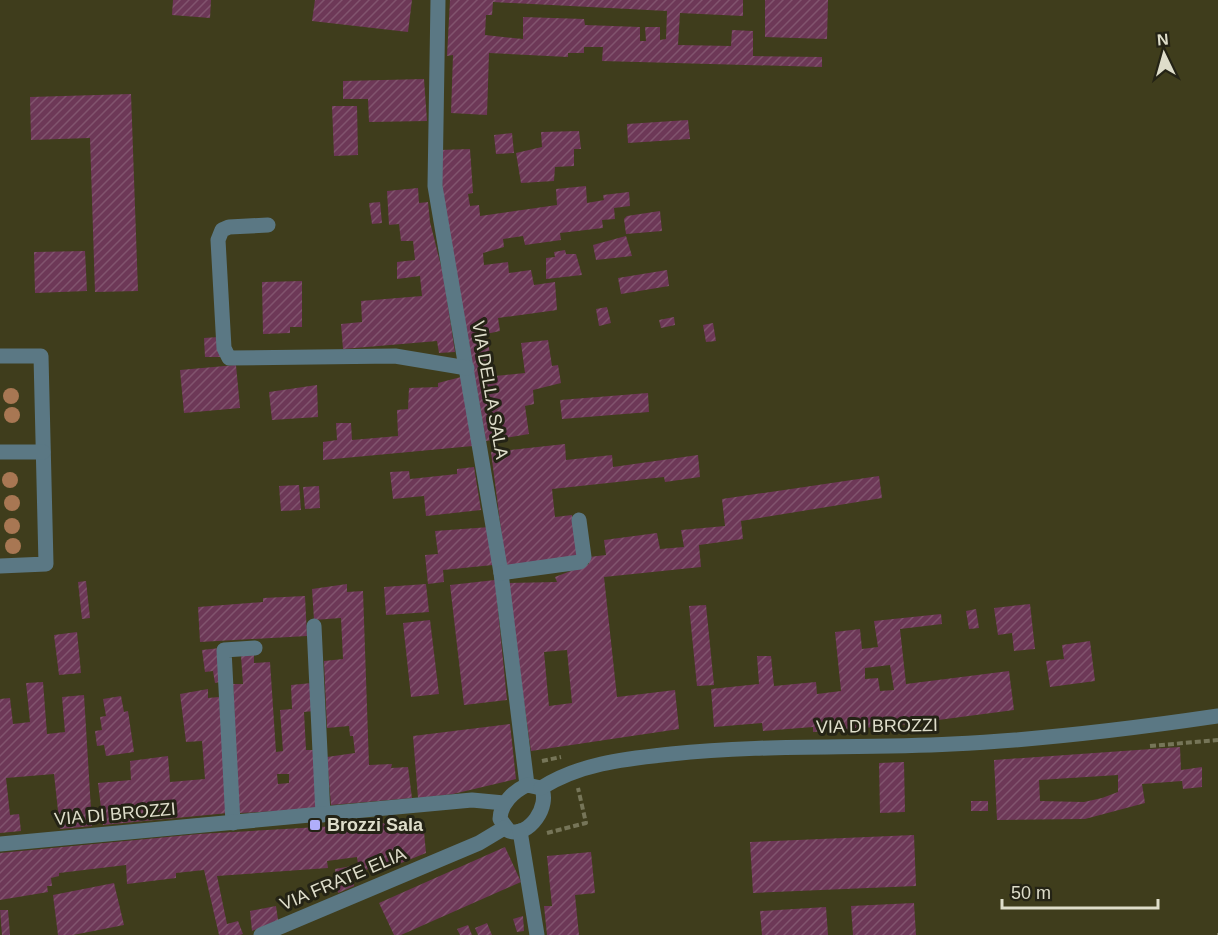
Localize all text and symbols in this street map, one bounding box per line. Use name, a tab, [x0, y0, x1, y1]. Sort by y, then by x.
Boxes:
north arrow	[1134, 24, 1194, 84]
text: N	[1156, 31, 1169, 49]
street label: VIA DELLA SALA	[468, 319, 512, 461]
street label: VIA DI BROZZI	[816, 715, 938, 737]
street label: VIA DI BROZZI	[53, 799, 177, 829]
place label: Brozzi Sala	[327, 815, 424, 835]
marker: Brozzi Sala	[308, 818, 322, 832]
street label: VIA FRATE ELIA	[277, 843, 409, 915]
scale bar	[1002, 872, 1158, 910]
text: 50 m	[1011, 883, 1051, 903]

